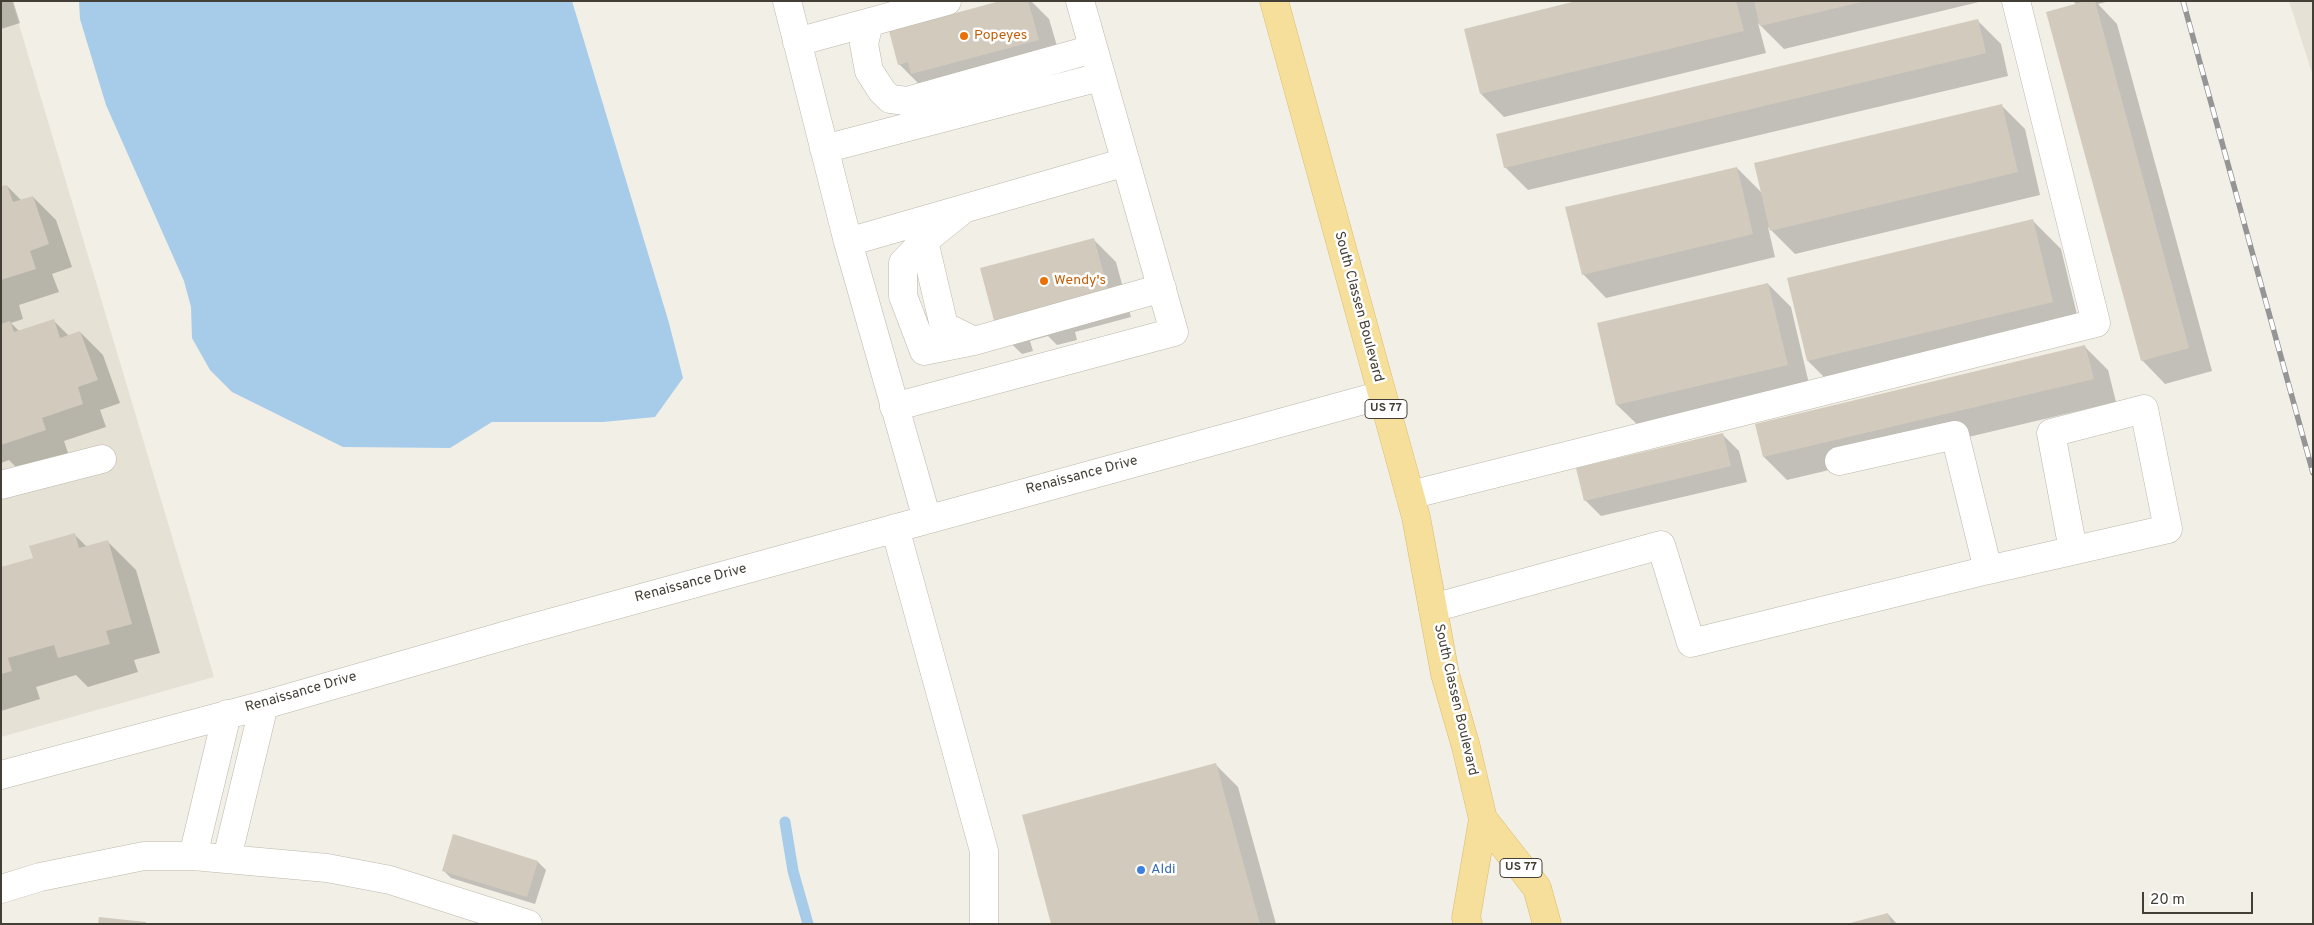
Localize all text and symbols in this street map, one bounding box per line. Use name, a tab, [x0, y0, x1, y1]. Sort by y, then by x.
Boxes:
place label: Popeyes	[974, 28, 1027, 44]
marker: Popeyes	[958, 30, 970, 42]
street label: South Classen Boulevard	[1330, 230, 1386, 384]
place label: Wendy's	[1054, 273, 1106, 289]
marker: Wendy's	[1038, 275, 1050, 287]
road number: US 77	[1365, 399, 1407, 418]
street label: Renaissance Drive	[1024, 453, 1140, 499]
street label: Renaissance Drive	[633, 561, 749, 607]
street label: South Classen Boulevard	[1429, 622, 1481, 778]
street label: Renaissance Drive	[243, 669, 359, 717]
road number: US 77	[1500, 858, 1542, 878]
place label: Aldi	[1151, 862, 1176, 878]
marker: Aldi	[1135, 864, 1147, 876]
scale bar	[2144, 882, 2255, 914]
text: 20 m	[2150, 891, 2185, 910]

